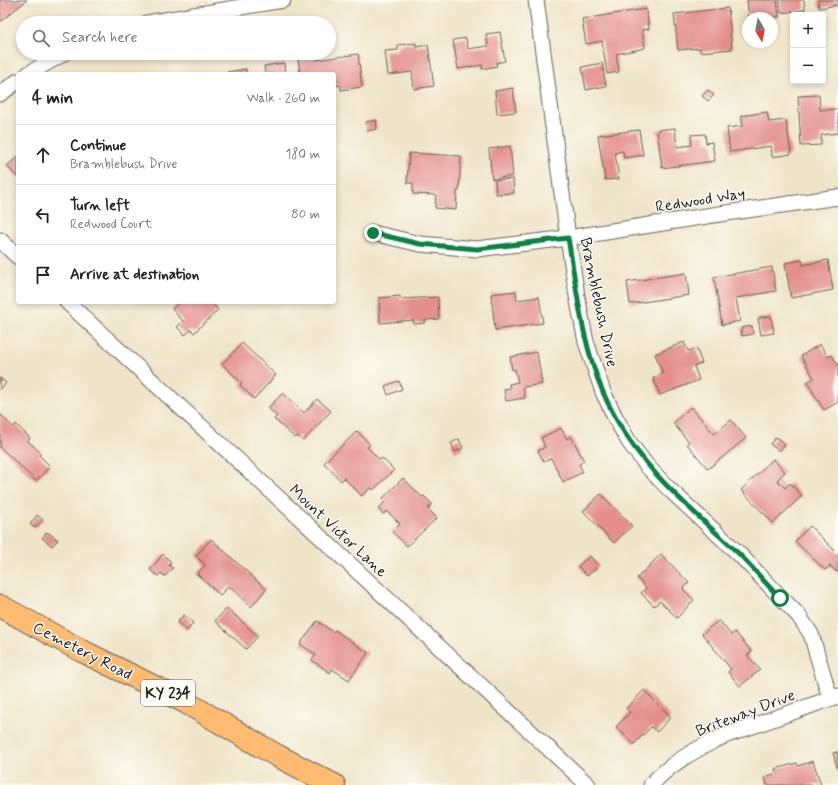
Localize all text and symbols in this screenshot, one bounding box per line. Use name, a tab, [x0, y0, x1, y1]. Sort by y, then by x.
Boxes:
north arrow	[742, 12, 778, 48]
map controls	[790, 12, 826, 84]
button: +	[790, 12, 826, 48]
search box	[16, 16, 336, 60]
icon: search	[30, 27, 52, 49]
text: Search here	[62, 28, 138, 48]
button: −	[790, 48, 826, 84]
text: 4 min	[32, 87, 73, 109]
text: Walk · 260 m	[247, 90, 320, 107]
text: Continue	[70, 136, 126, 156]
icon: ahead	[32, 144, 54, 166]
text: 180 m	[285, 146, 320, 163]
text: Bramblebush Drive	[70, 156, 177, 173]
street label: Redwood Way	[654, 183, 747, 218]
text: Turn left	[70, 196, 130, 216]
icon: left	[32, 204, 54, 226]
text: 80 m	[291, 206, 320, 223]
text: Redwood Court	[70, 216, 152, 233]
route end	[364, 224, 382, 242]
street label: Bramblebush Drive	[575, 236, 623, 369]
icon: arrive	[32, 264, 54, 286]
text: Arrive at destination	[70, 265, 199, 285]
street label: Mount Victor Lane	[284, 480, 392, 583]
route start	[771, 589, 789, 607]
street label: Cemetery Road	[29, 617, 136, 685]
road number: KY 234	[141, 680, 195, 706]
street label: Briteway Drive	[693, 685, 798, 742]

